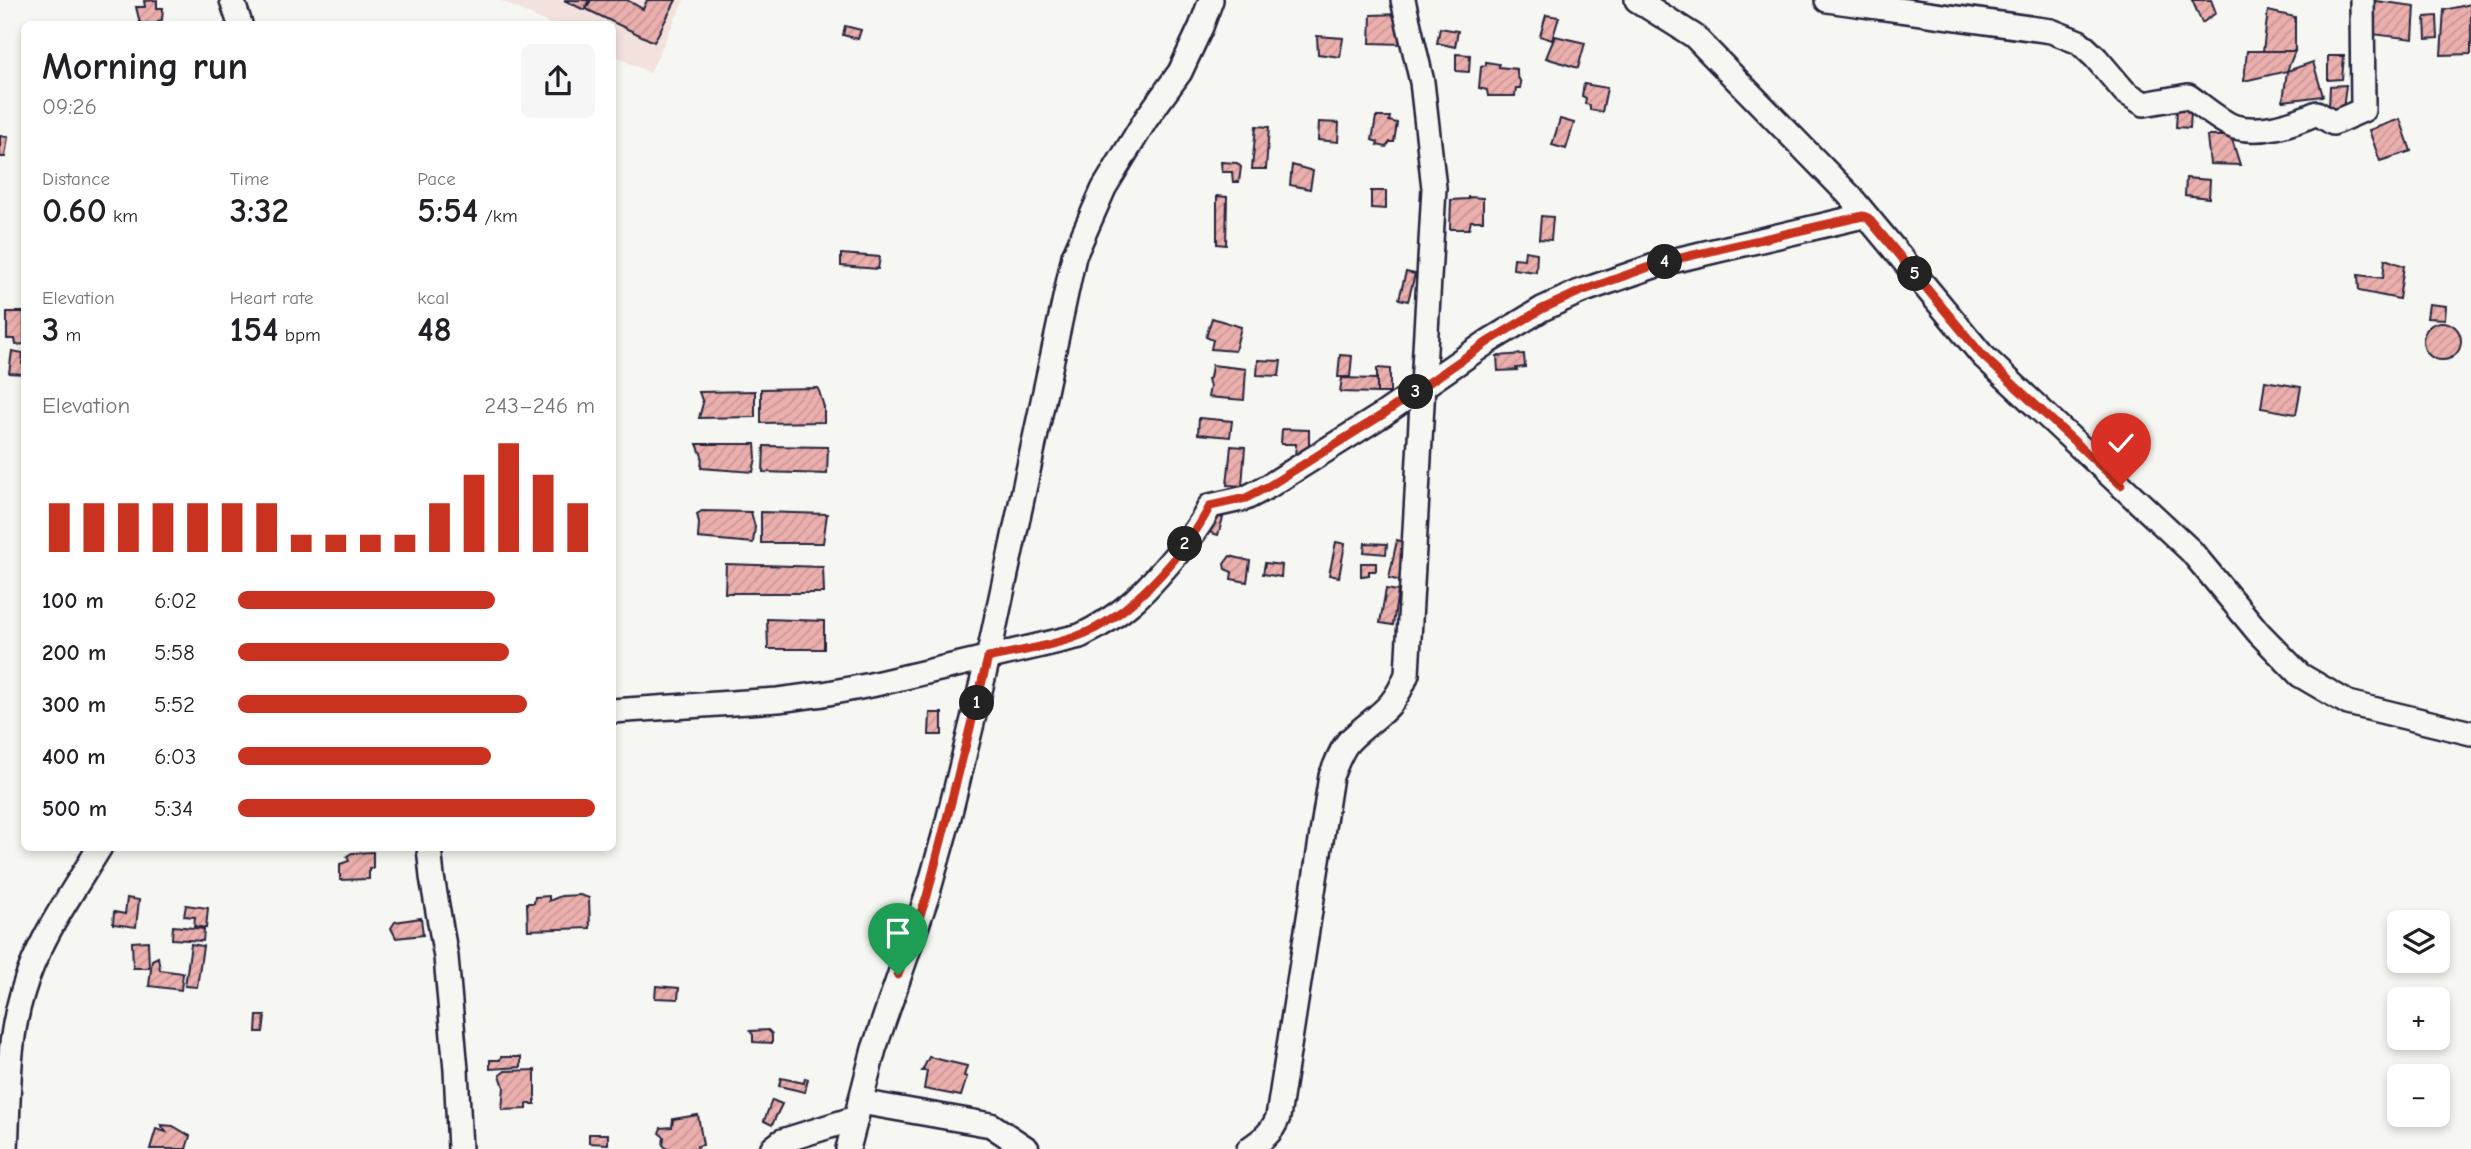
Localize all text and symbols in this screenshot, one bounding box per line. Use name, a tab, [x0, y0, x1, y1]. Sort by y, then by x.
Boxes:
button: share	[521, 44, 595, 118]
text: Morning run	[42, 45, 248, 89]
text: 09:26	[42, 93, 97, 120]
text: Distance	[42, 168, 110, 190]
text: Time	[230, 168, 269, 190]
text: Pace	[417, 168, 456, 190]
text: 0.60	[42, 190, 107, 231]
text: 3:32	[230, 190, 289, 231]
text: 5:54	[417, 190, 478, 231]
text: km	[107, 205, 138, 227]
text: /km	[478, 205, 518, 227]
pin: 4	[1648, 244, 1682, 280]
text: 4	[1660, 250, 1669, 272]
pin: 5	[1898, 256, 1932, 292]
text: 5	[1909, 262, 1920, 284]
text: Elevation	[42, 287, 115, 309]
text: Heart rate	[230, 287, 313, 309]
text: kcal	[417, 287, 449, 309]
text: 3	[42, 309, 59, 350]
text: 154	[230, 309, 278, 350]
text: 48	[417, 309, 452, 350]
text: m	[59, 324, 81, 346]
text: bpm	[278, 324, 321, 346]
pin: 3	[1398, 374, 1434, 410]
text: 3	[1411, 380, 1420, 402]
text: Elevation	[42, 392, 130, 419]
text: 243–246 m	[484, 392, 595, 419]
pin	[2091, 413, 2151, 485]
icon: check	[2102, 424, 2140, 462]
pin: 2	[1168, 526, 1202, 562]
text: 2	[1180, 532, 1189, 554]
text: 100 m	[42, 587, 104, 614]
text: 6:02	[154, 587, 197, 614]
text: 200 m	[42, 639, 106, 666]
text: 5:58	[154, 639, 195, 666]
pin: 1	[960, 686, 995, 720]
text: 300 m	[42, 691, 106, 718]
text: 5:52	[154, 691, 195, 718]
text: 1	[973, 691, 980, 713]
text: 400 m	[42, 743, 106, 770]
text: 6:03	[154, 743, 196, 770]
text: 500 m	[42, 795, 107, 822]
text: 5:34	[154, 795, 193, 822]
pin	[868, 903, 928, 975]
map controls	[2387, 910, 2450, 1127]
button: layers	[2387, 910, 2450, 973]
icon: arrive	[879, 914, 917, 952]
button: +	[2387, 987, 2450, 1050]
button: −	[2387, 1064, 2450, 1127]

